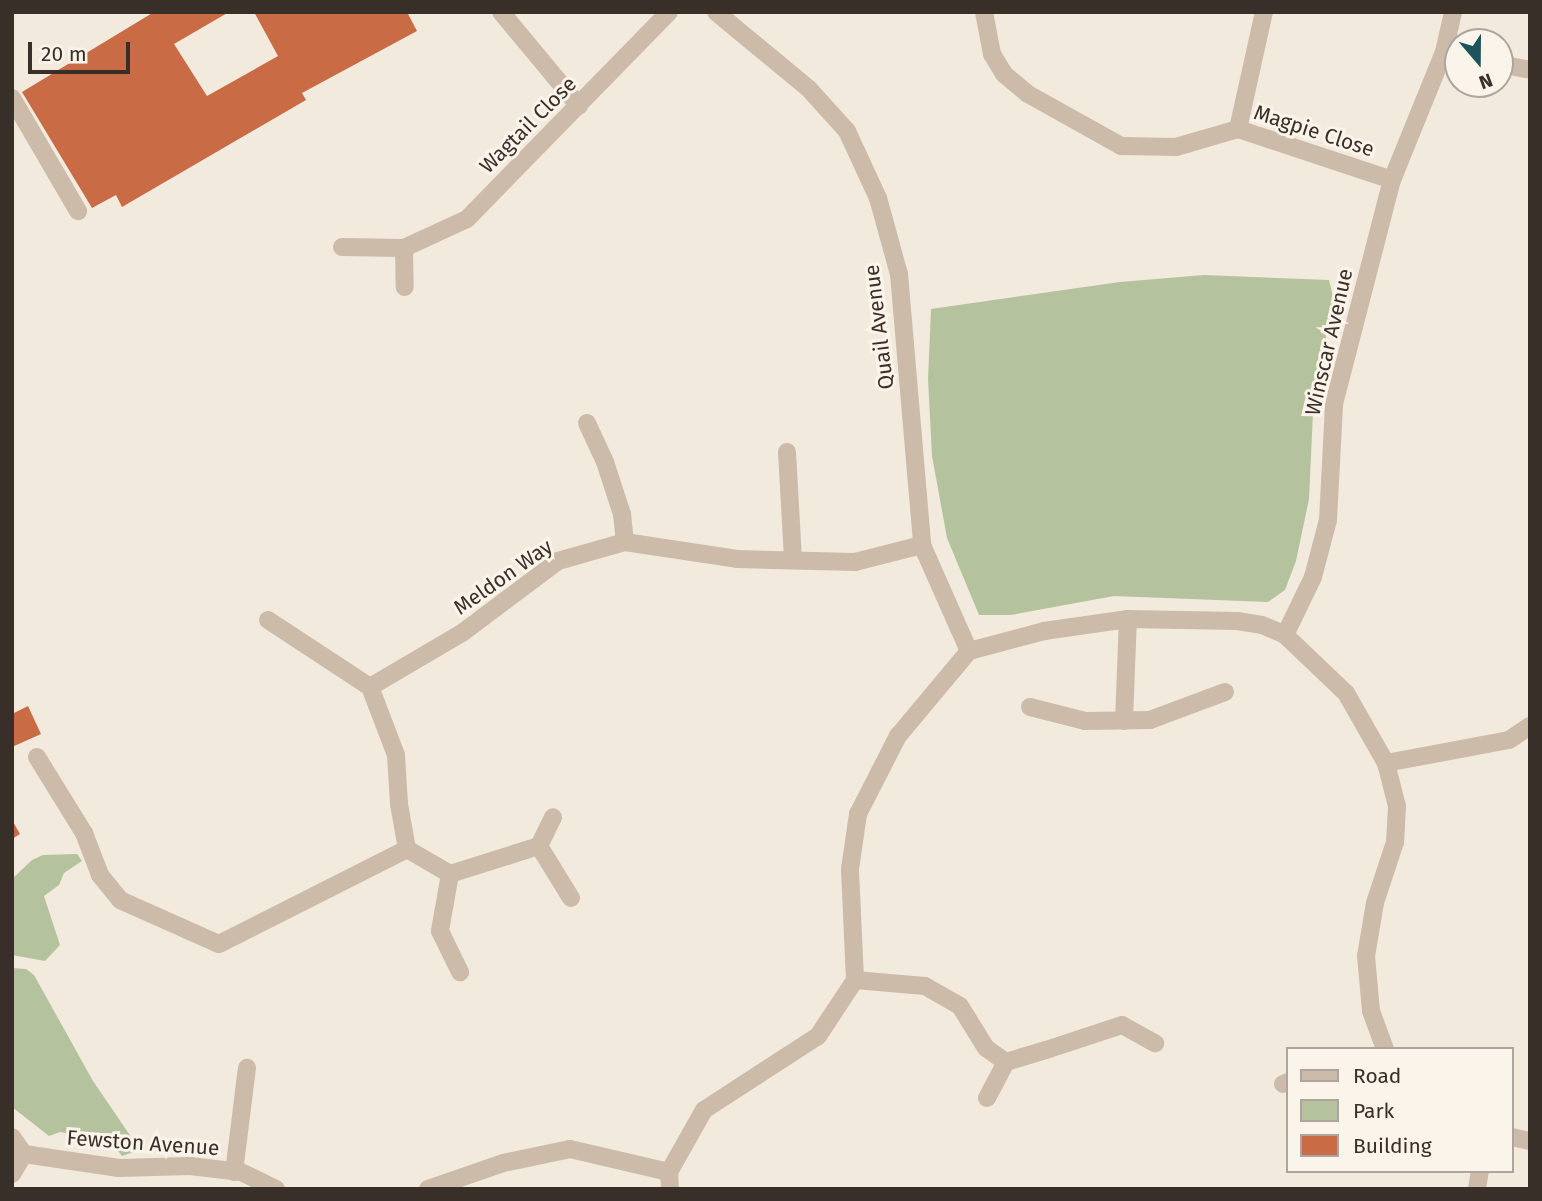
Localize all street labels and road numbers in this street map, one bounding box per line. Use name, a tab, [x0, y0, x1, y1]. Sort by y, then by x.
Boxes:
street label: Wagtail Close	[474, 71, 582, 179]
street label: Magpie Close	[1251, 100, 1377, 162]
street label: Quail Avenue	[859, 263, 899, 391]
street label: Winscar Avenue	[1300, 266, 1358, 418]
street label: Meldon Way	[449, 534, 557, 620]
street label: Fewston Avenue	[66, 1125, 220, 1161]

